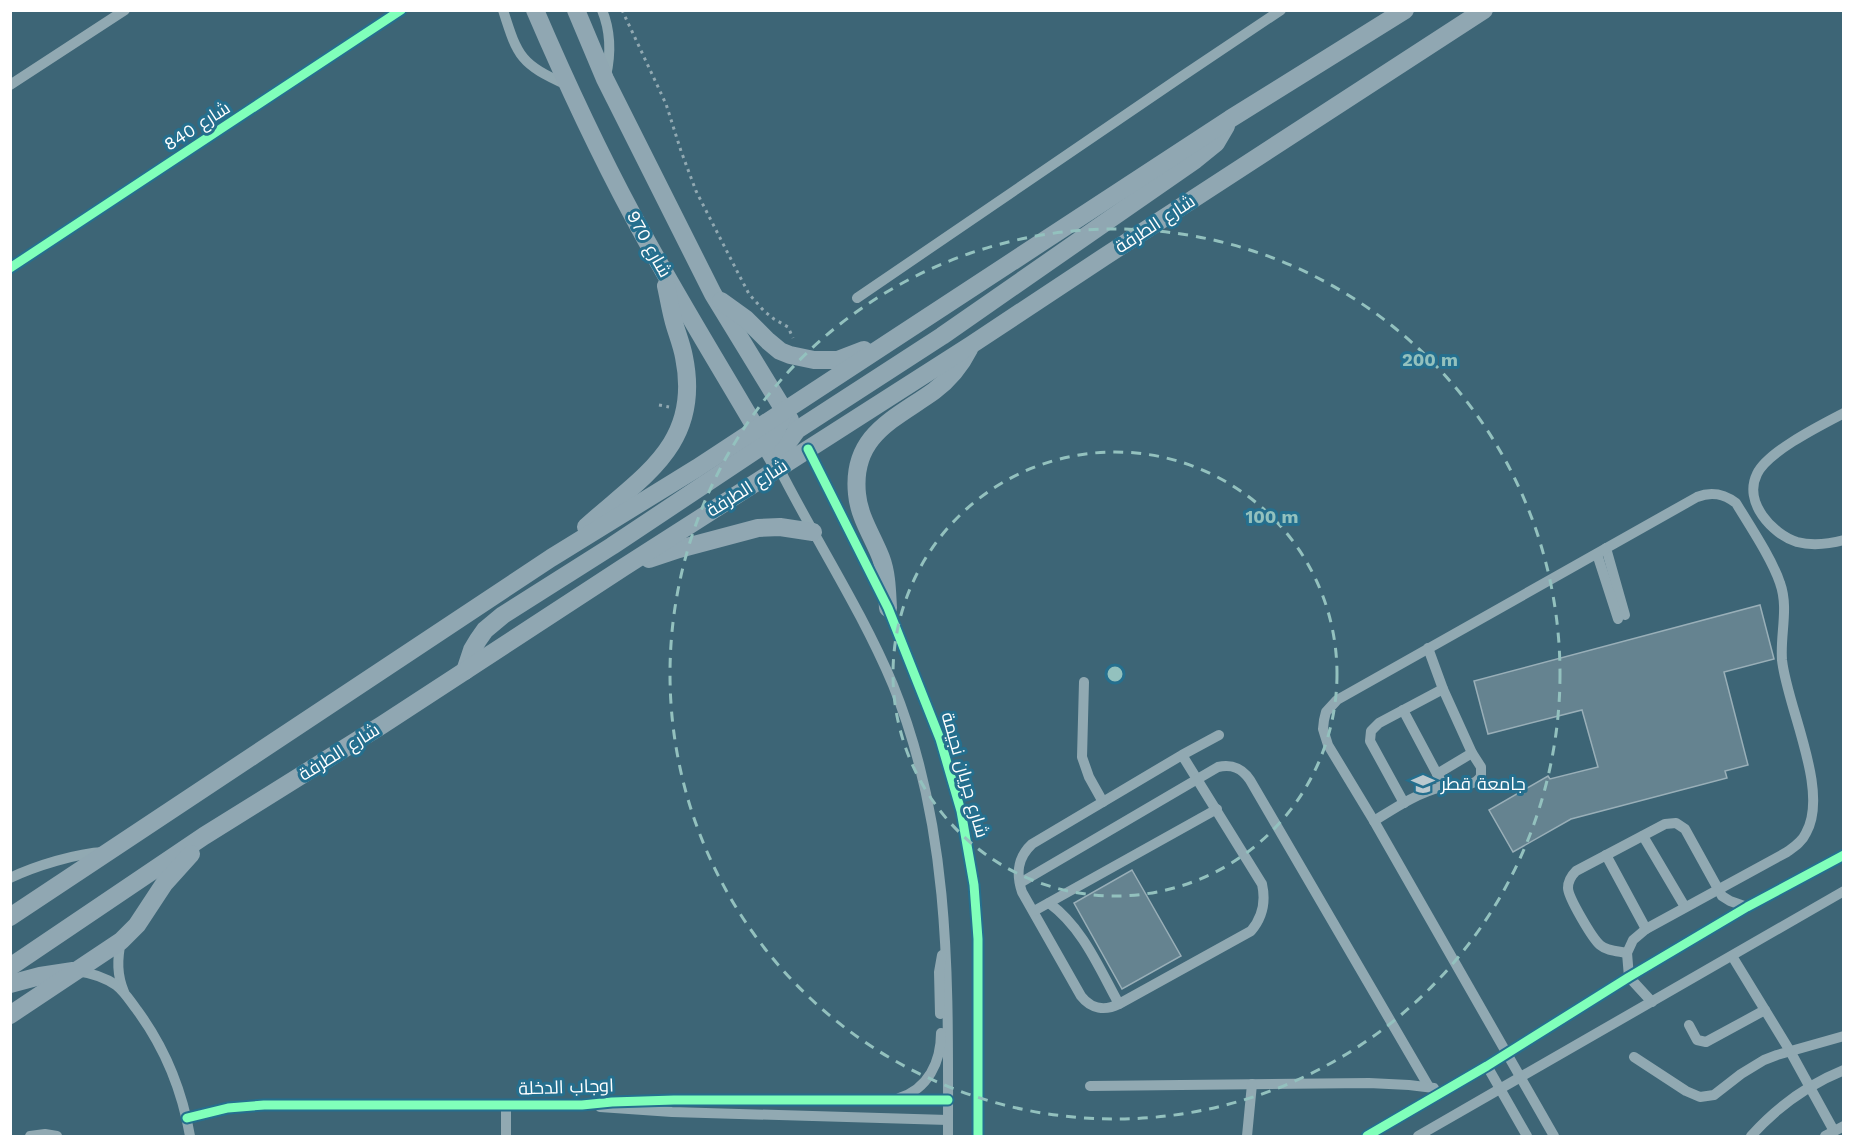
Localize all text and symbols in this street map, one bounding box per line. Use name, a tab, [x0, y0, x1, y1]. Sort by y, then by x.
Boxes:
street label: شارع 840	[160, 97, 235, 156]
street label: شارع الطرفة	[1111, 190, 1200, 259]
street label: شارع 970	[621, 207, 676, 282]
text: 200 m	[1402, 349, 1458, 370]
street label: شارع الطرفة	[703, 455, 792, 522]
text: 100 m	[1245, 506, 1299, 527]
centre of rings	[1105, 664, 1125, 684]
street label: شارع جريان نجيمة	[936, 710, 993, 841]
street label: شارع الطرفة	[295, 719, 384, 786]
school or university icon: جامعة قطر	[1410, 771, 1436, 797]
place label: جامعة قطر	[1440, 773, 1526, 795]
street label: اوجاب الدخلة	[518, 1074, 614, 1100]

